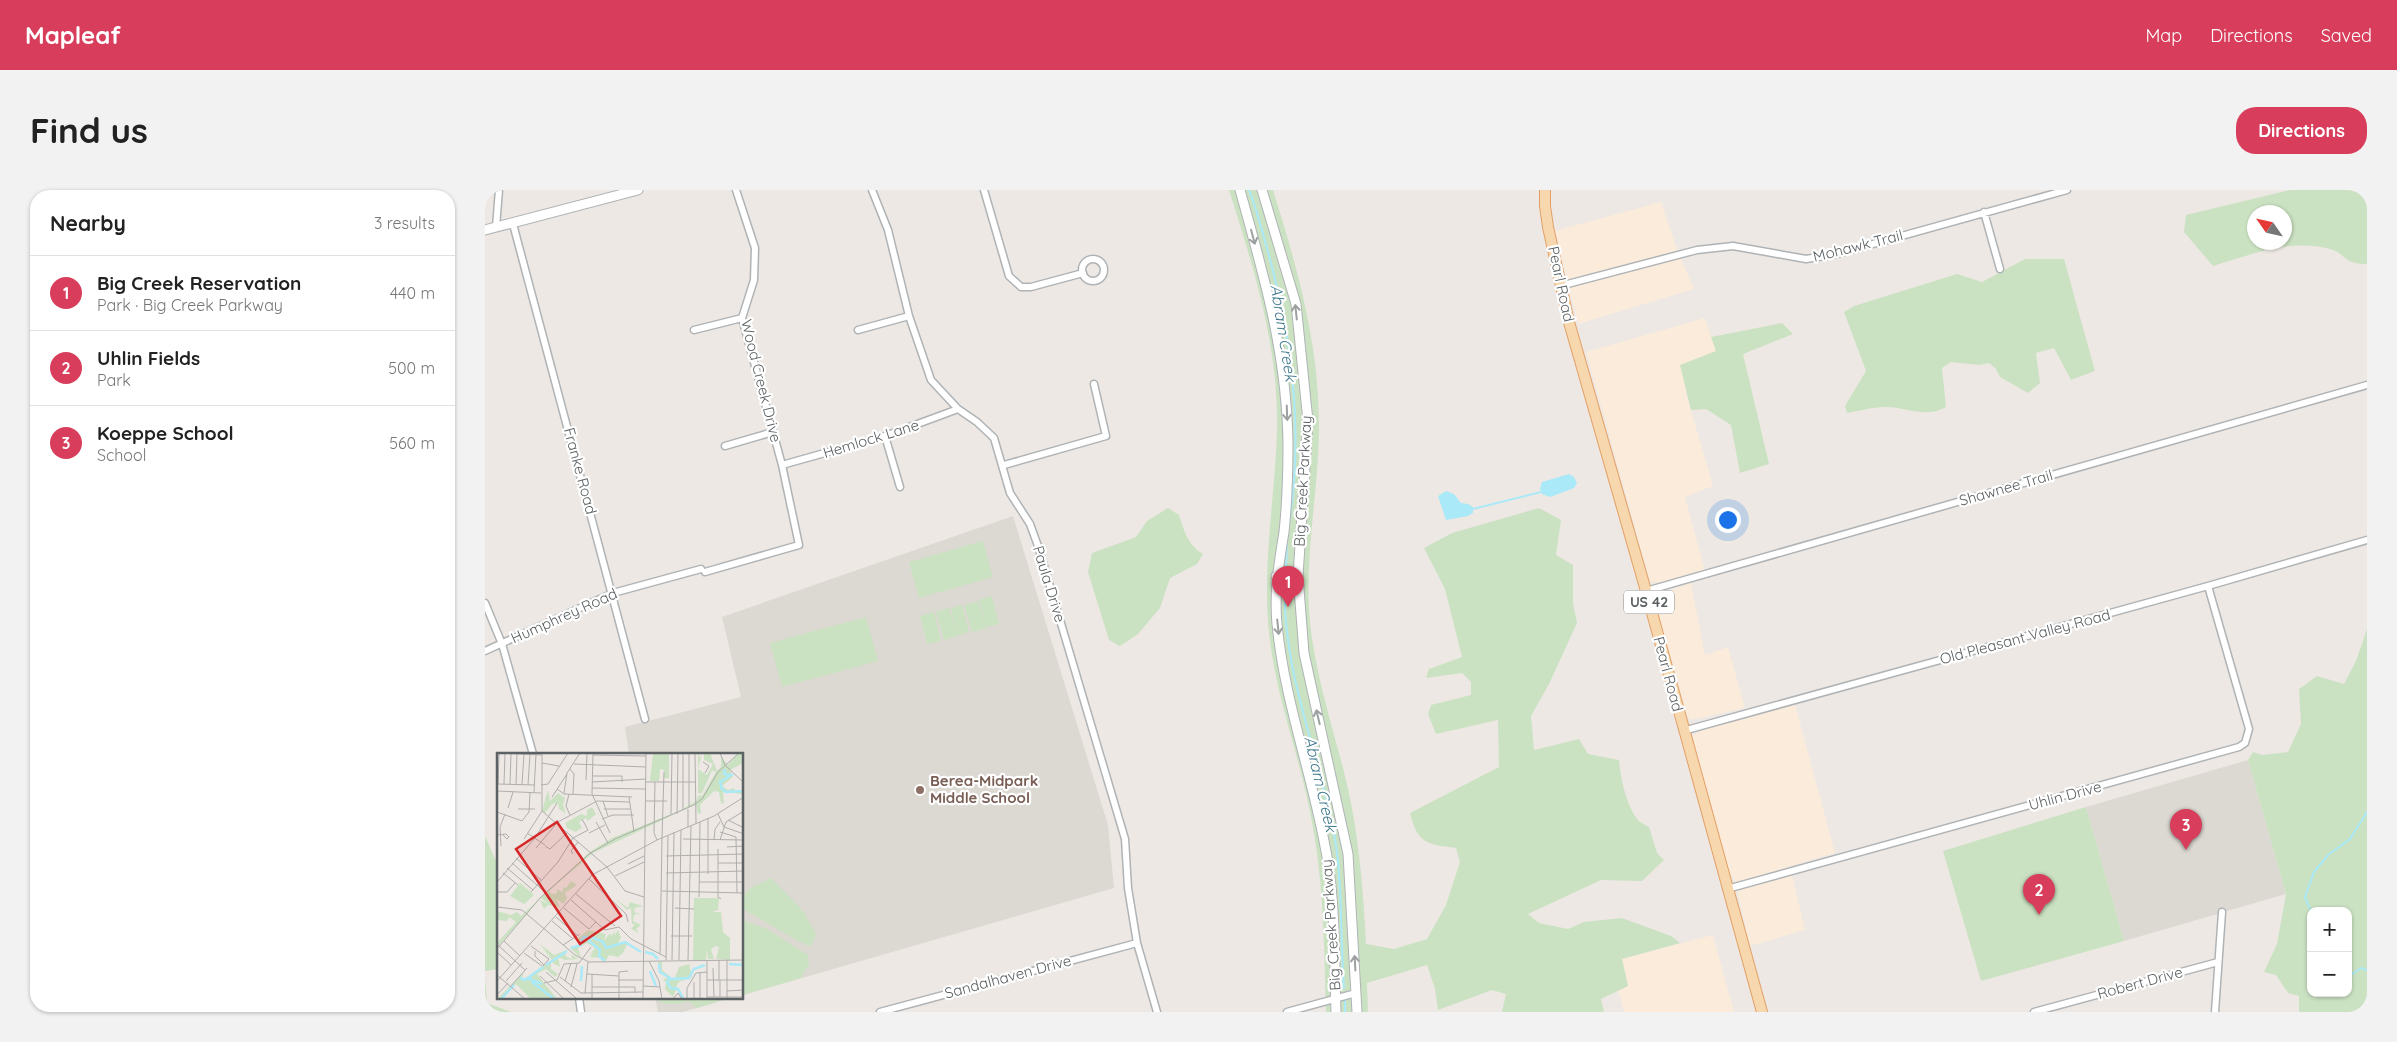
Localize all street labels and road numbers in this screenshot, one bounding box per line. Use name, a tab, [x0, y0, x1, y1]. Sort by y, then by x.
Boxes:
street label: Mohawk Trail	[1811, 225, 1905, 266]
street label: Pearl Road	[1544, 244, 1579, 324]
street label: Wood Creek Drive	[737, 317, 786, 444]
street label: Hemlock Lane	[821, 415, 921, 462]
street label: Big Creek Parkway	[1290, 415, 1315, 547]
street label: Franke Road	[560, 425, 601, 516]
street label: Shawnee Trail	[1957, 465, 2055, 510]
street label: Paula Drive	[1029, 543, 1070, 624]
street label: Humphrey Road	[508, 584, 620, 647]
road number: US 42	[1624, 591, 1674, 614]
street label: Old Pleasant Valley Road	[1938, 605, 2112, 668]
street label: Pearl Road	[1649, 634, 1688, 713]
street label: Uhlin Drive	[2026, 777, 2103, 814]
street label: Big Creek Parkway	[1316, 859, 1345, 991]
street label: Sandalhaven Drive	[942, 950, 1073, 1003]
street label: Robert Drive	[2095, 962, 2185, 1003]

